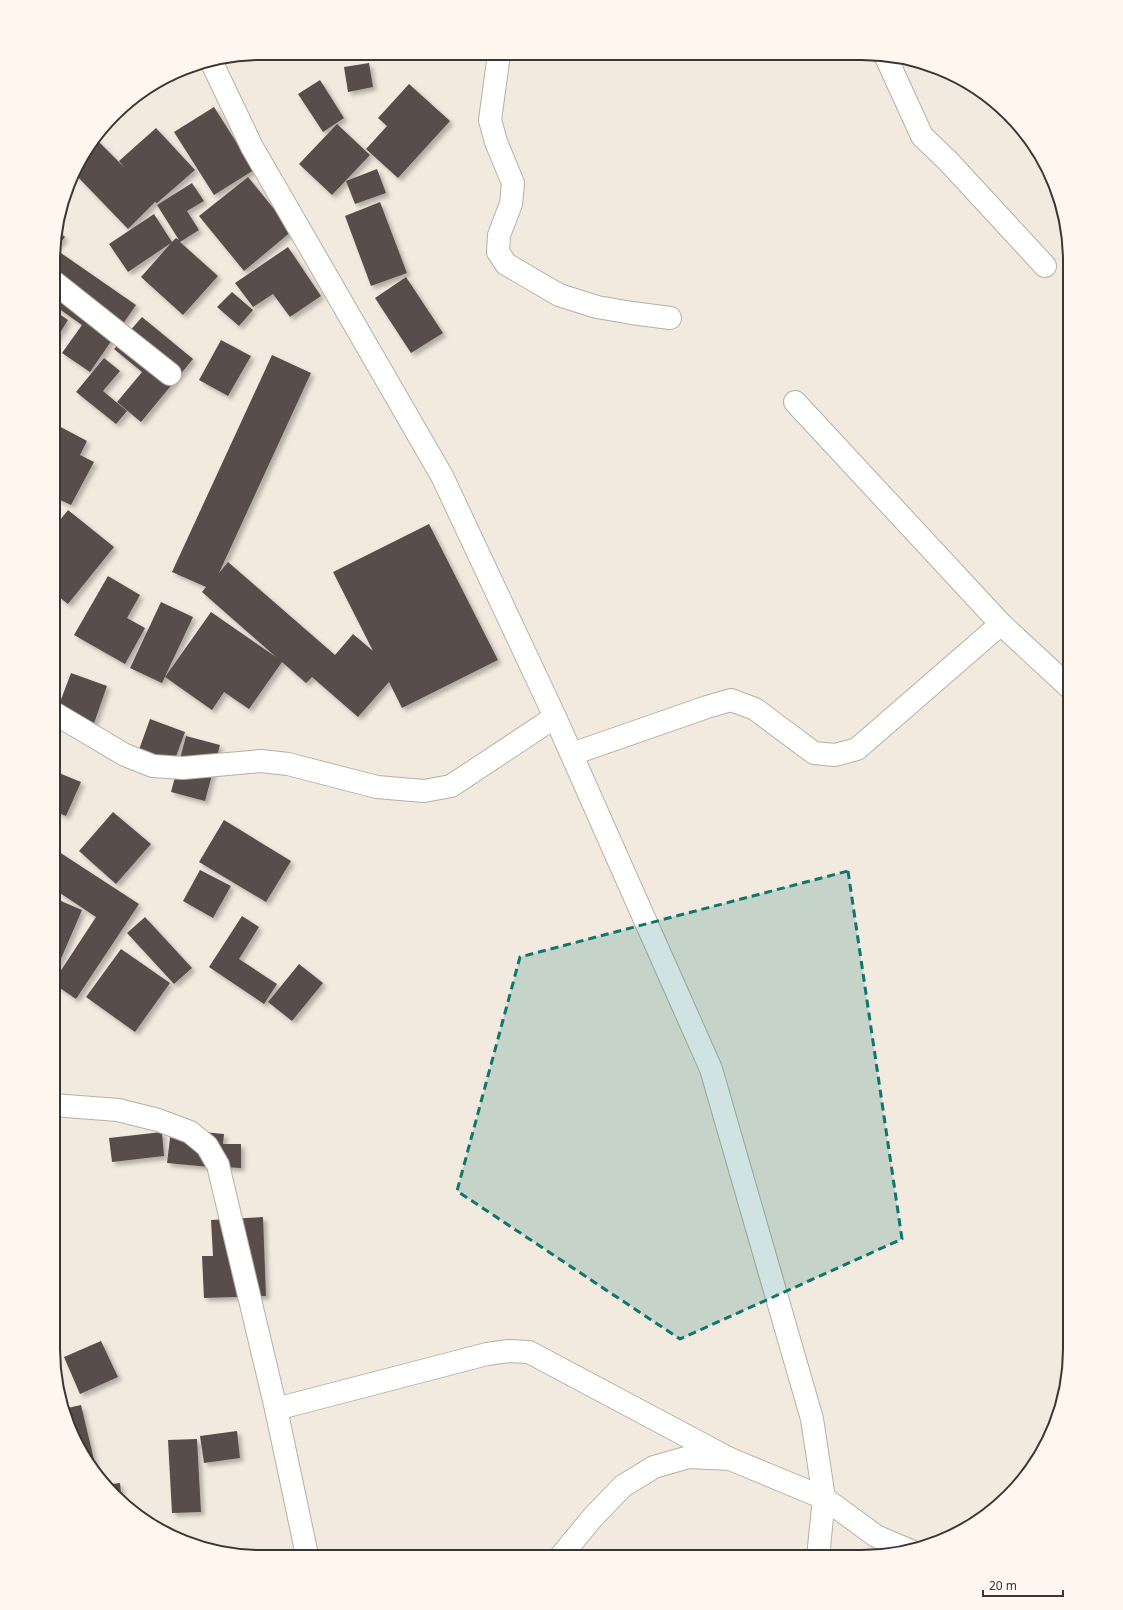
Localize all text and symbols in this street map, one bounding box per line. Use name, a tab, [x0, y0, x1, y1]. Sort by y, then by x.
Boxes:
scale bar	[983, 1572, 1063, 1598]
text: 20 m	[989, 1577, 1017, 1594]

